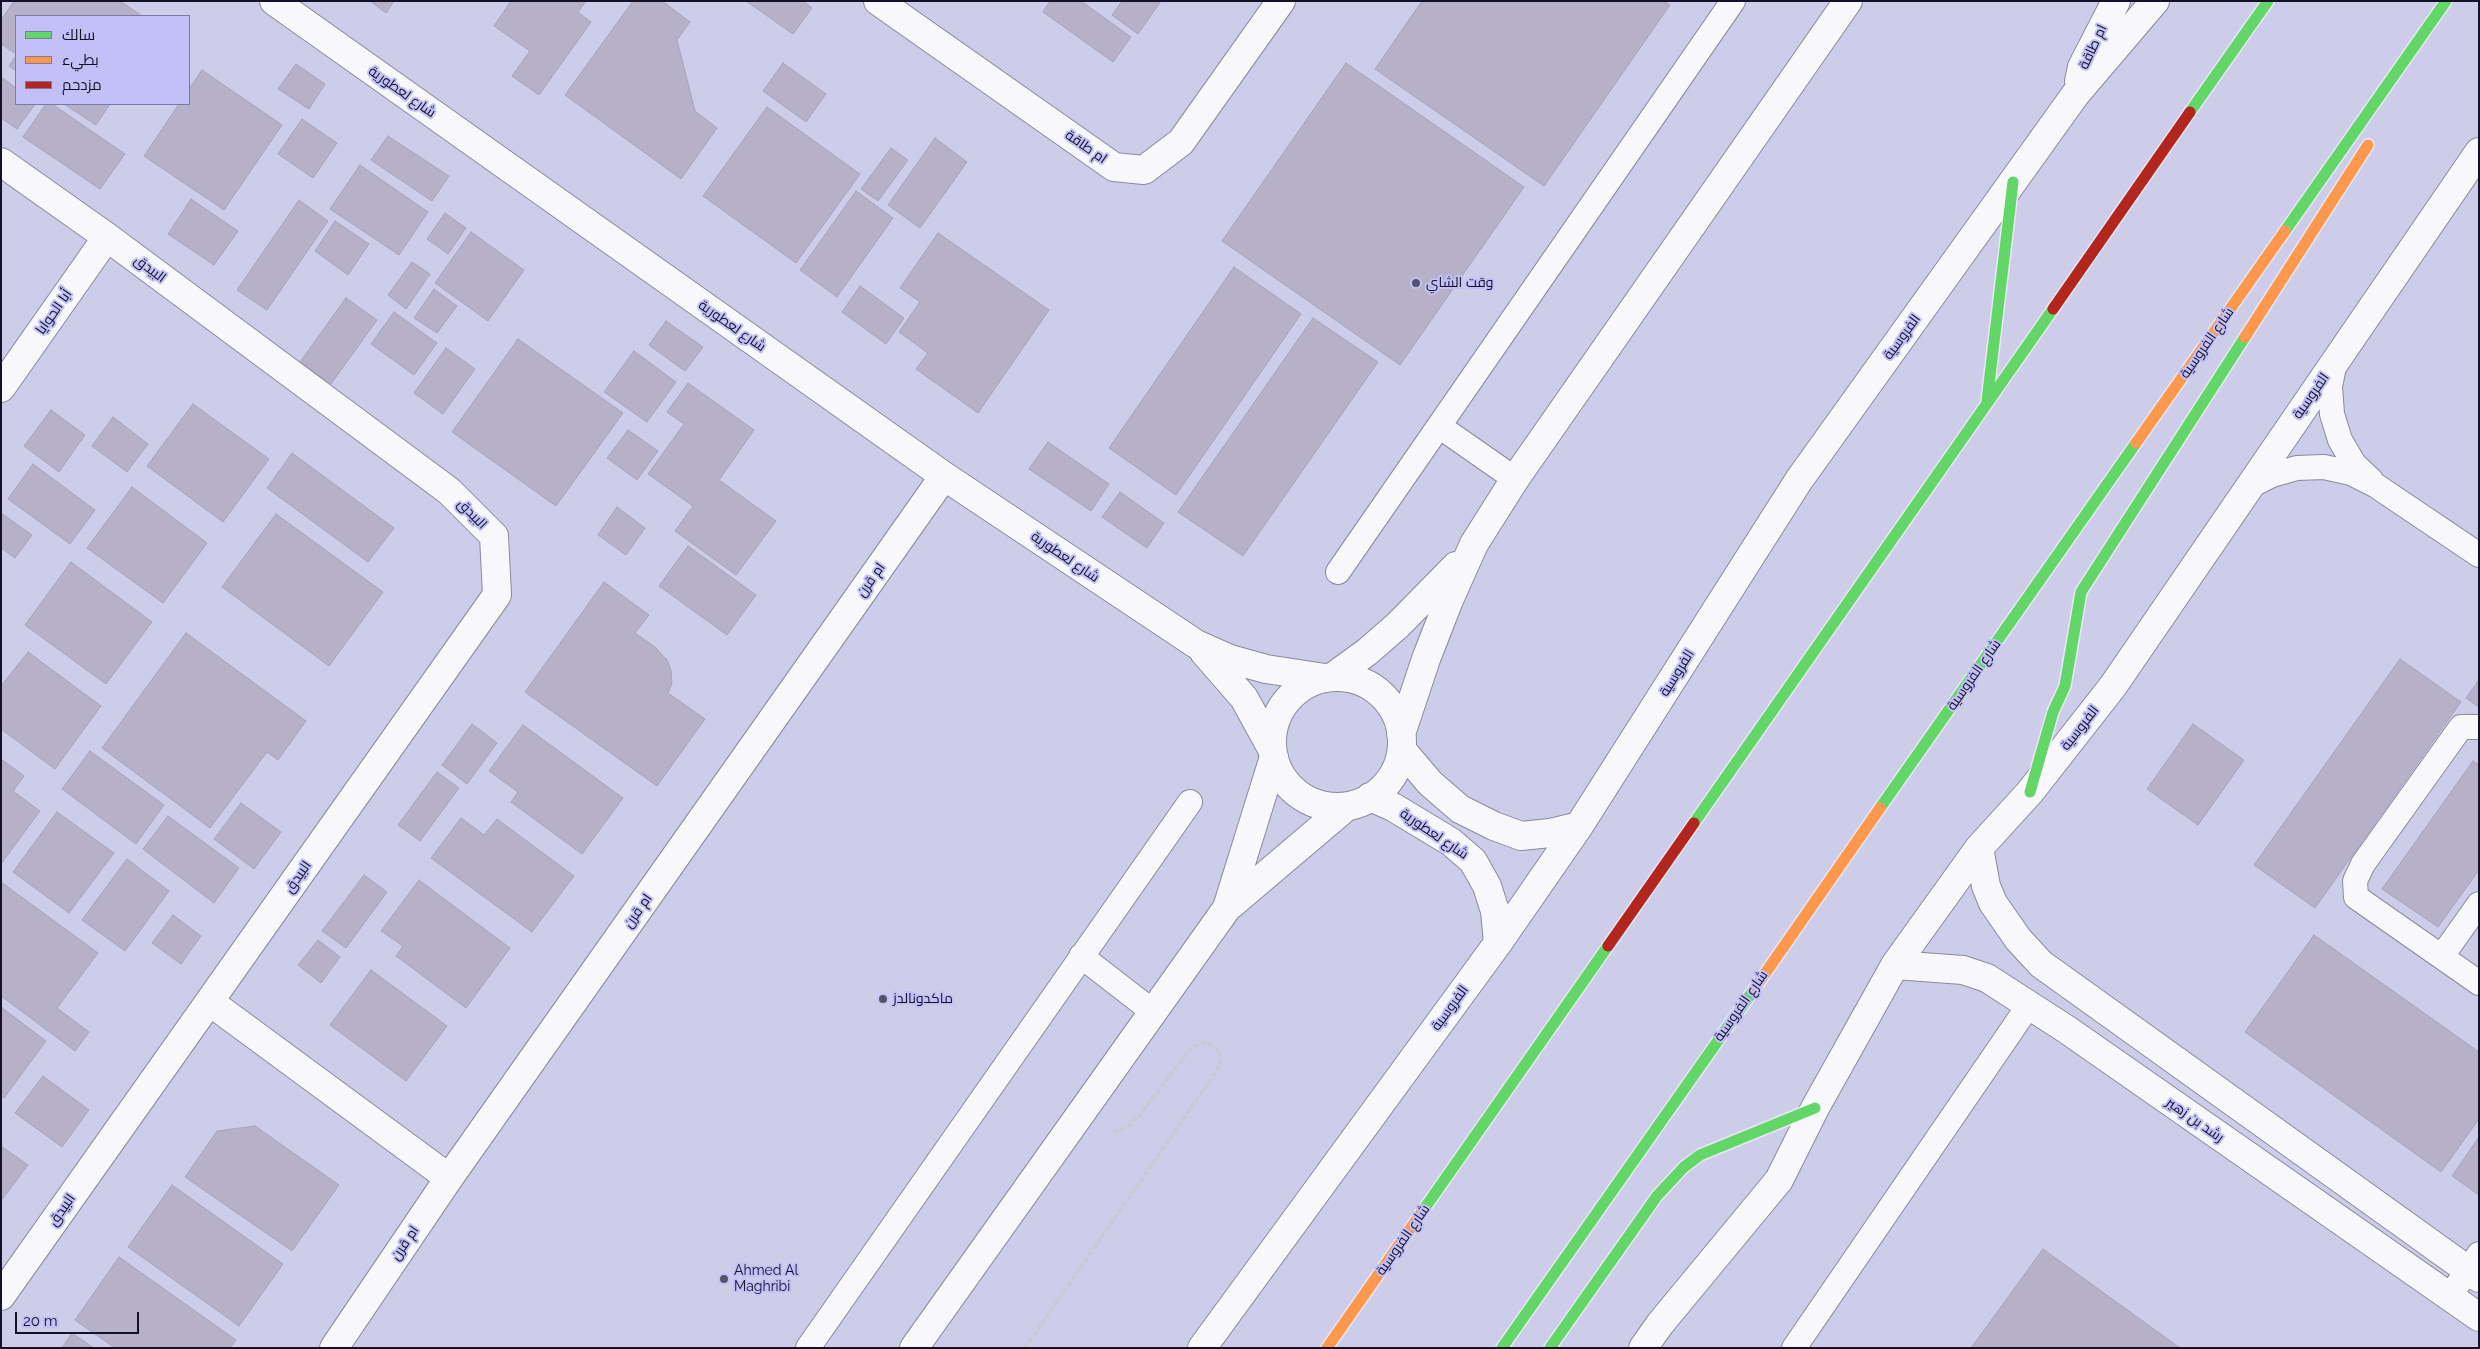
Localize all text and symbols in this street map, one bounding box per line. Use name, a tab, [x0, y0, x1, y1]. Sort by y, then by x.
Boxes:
legend	[15, 15, 190, 105]
street label: ام طاقة	[2075, 22, 2111, 72]
text: سالك	[62, 26, 95, 44]
text: بطيء	[62, 51, 99, 69]
street label: شارع لعطورية	[365, 63, 439, 121]
text: مزدحم	[62, 76, 102, 94]
street label: ام طاقة	[1062, 127, 1110, 167]
street label: البيدق	[131, 252, 169, 286]
place label: وقت الشاي	[1426, 275, 1493, 291]
marker: وقت الشاي	[1410, 277, 1422, 289]
street label: أبا الحوايا	[32, 286, 76, 338]
street label: شارع لعطورية	[695, 297, 769, 355]
street label: شارع الفروسية	[2176, 304, 2238, 382]
street label: الفروسية	[1880, 311, 1924, 363]
street label: الفروسية	[2289, 370, 2333, 422]
street label: البيدق	[454, 495, 490, 533]
street label: شارع لعطورية	[1028, 528, 1102, 586]
street label: ام قرن	[853, 560, 889, 600]
street label: شارع الفروسية	[1943, 636, 2005, 714]
street label: الفروسية	[1656, 646, 1698, 700]
street label: الفروسية	[2057, 702, 2103, 754]
street label: شارع لعطورية	[1397, 805, 1471, 863]
street label: البيدق	[281, 858, 315, 896]
street label: ام قرن	[620, 891, 656, 931]
street label: شارع الفروسية	[1710, 967, 1772, 1045]
street label: الفروسية	[1428, 982, 1472, 1034]
place label: ماكدونالدز	[893, 991, 953, 1007]
marker: ماكدونالدز	[877, 993, 889, 1005]
street label: رشد بن زهير	[2163, 1094, 2227, 1146]
street label: البيدق	[45, 1191, 79, 1229]
street label: شارع الفروسية	[1372, 1201, 1434, 1279]
street label: ام قرن	[387, 1223, 423, 1263]
place label: Ahmed Al Maghribi	[734, 1263, 798, 1295]
marker: Ahmed Al Maghribi	[718, 1273, 730, 1285]
scale bar	[18, 1302, 141, 1334]
text: 20 m	[23, 1312, 58, 1330]

